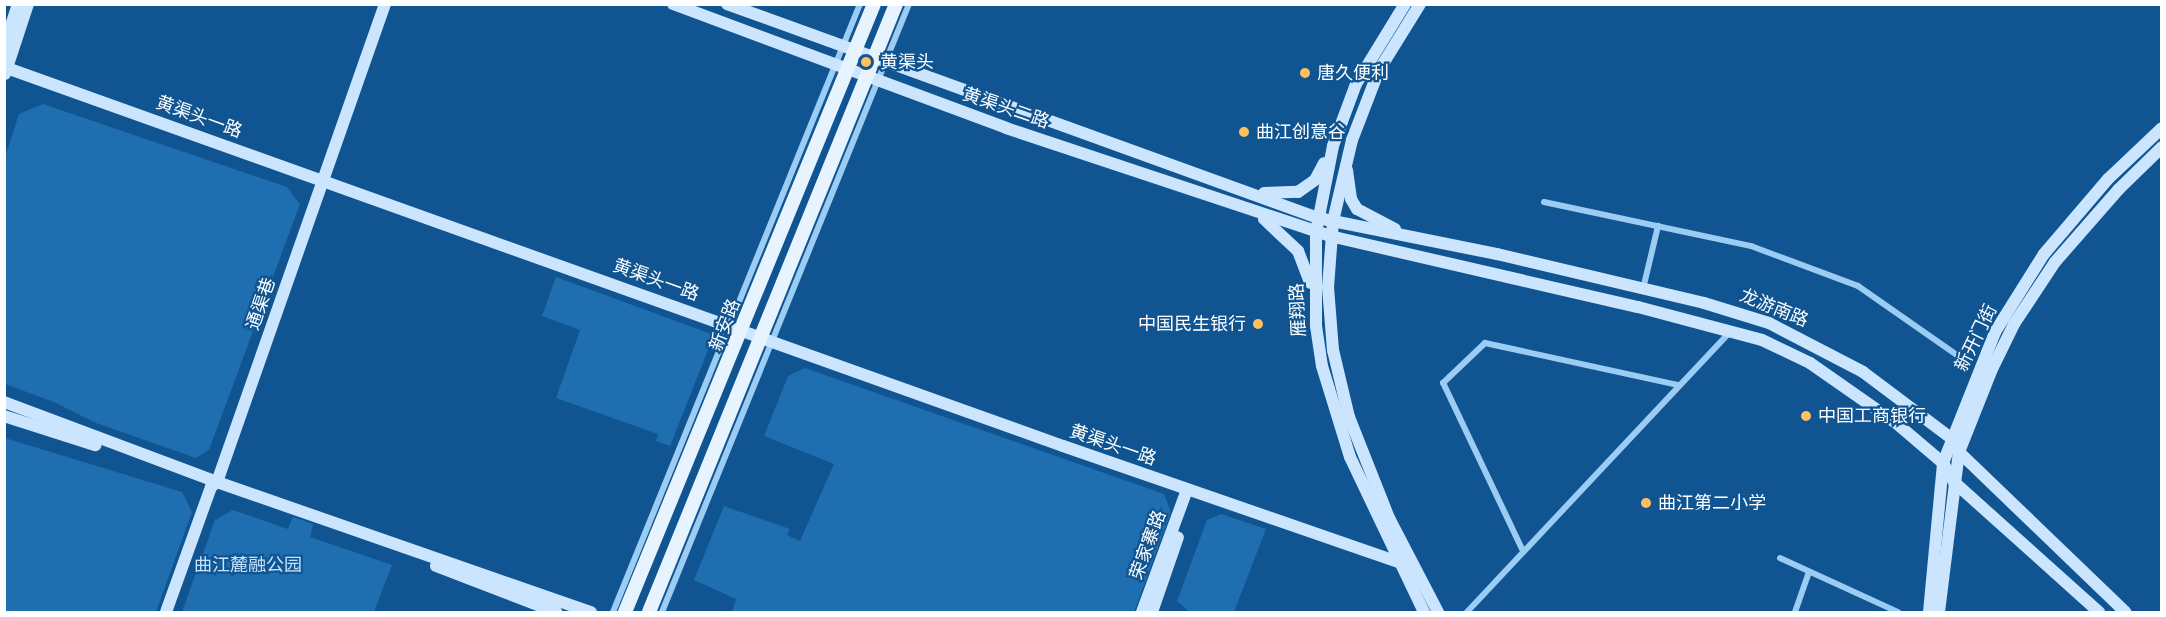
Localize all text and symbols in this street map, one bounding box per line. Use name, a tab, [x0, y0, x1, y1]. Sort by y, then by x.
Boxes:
place label: 黄渠头	[880, 51, 934, 73]
marker: 黄渠头	[857, 53, 875, 71]
place label: 唐久便利	[1317, 62, 1389, 84]
marker: 唐久便利	[1298, 66, 1312, 80]
street label: 黄渠头二路	[960, 83, 1052, 133]
street label: 黄渠头一路	[153, 91, 245, 143]
place label: 曲江创意谷	[1256, 121, 1346, 143]
marker: 曲江创意谷	[1237, 125, 1251, 139]
street label: 黄渠头一路	[610, 254, 702, 306]
street label: 通渠巷	[242, 275, 280, 333]
street label: 雁翔路	[1286, 282, 1310, 338]
street label: 龙游南路	[1737, 285, 1811, 331]
street label: 新安路	[705, 296, 745, 354]
street label: 新开门街	[1951, 301, 2001, 375]
place label: 中国民生银行	[1138, 313, 1246, 335]
marker: 中国民生银行	[1251, 317, 1265, 331]
place label: 中国工商银行	[1818, 405, 1926, 427]
marker: 中国工商银行	[1799, 409, 1813, 423]
street label: 黄渠头一路	[1067, 420, 1159, 470]
place label: 曲江第二小学	[1658, 492, 1766, 514]
marker: 曲江第二小学	[1639, 496, 1653, 510]
street label: 荣家寨路	[1126, 507, 1170, 583]
park label: 曲江麓融公园	[194, 554, 302, 576]

